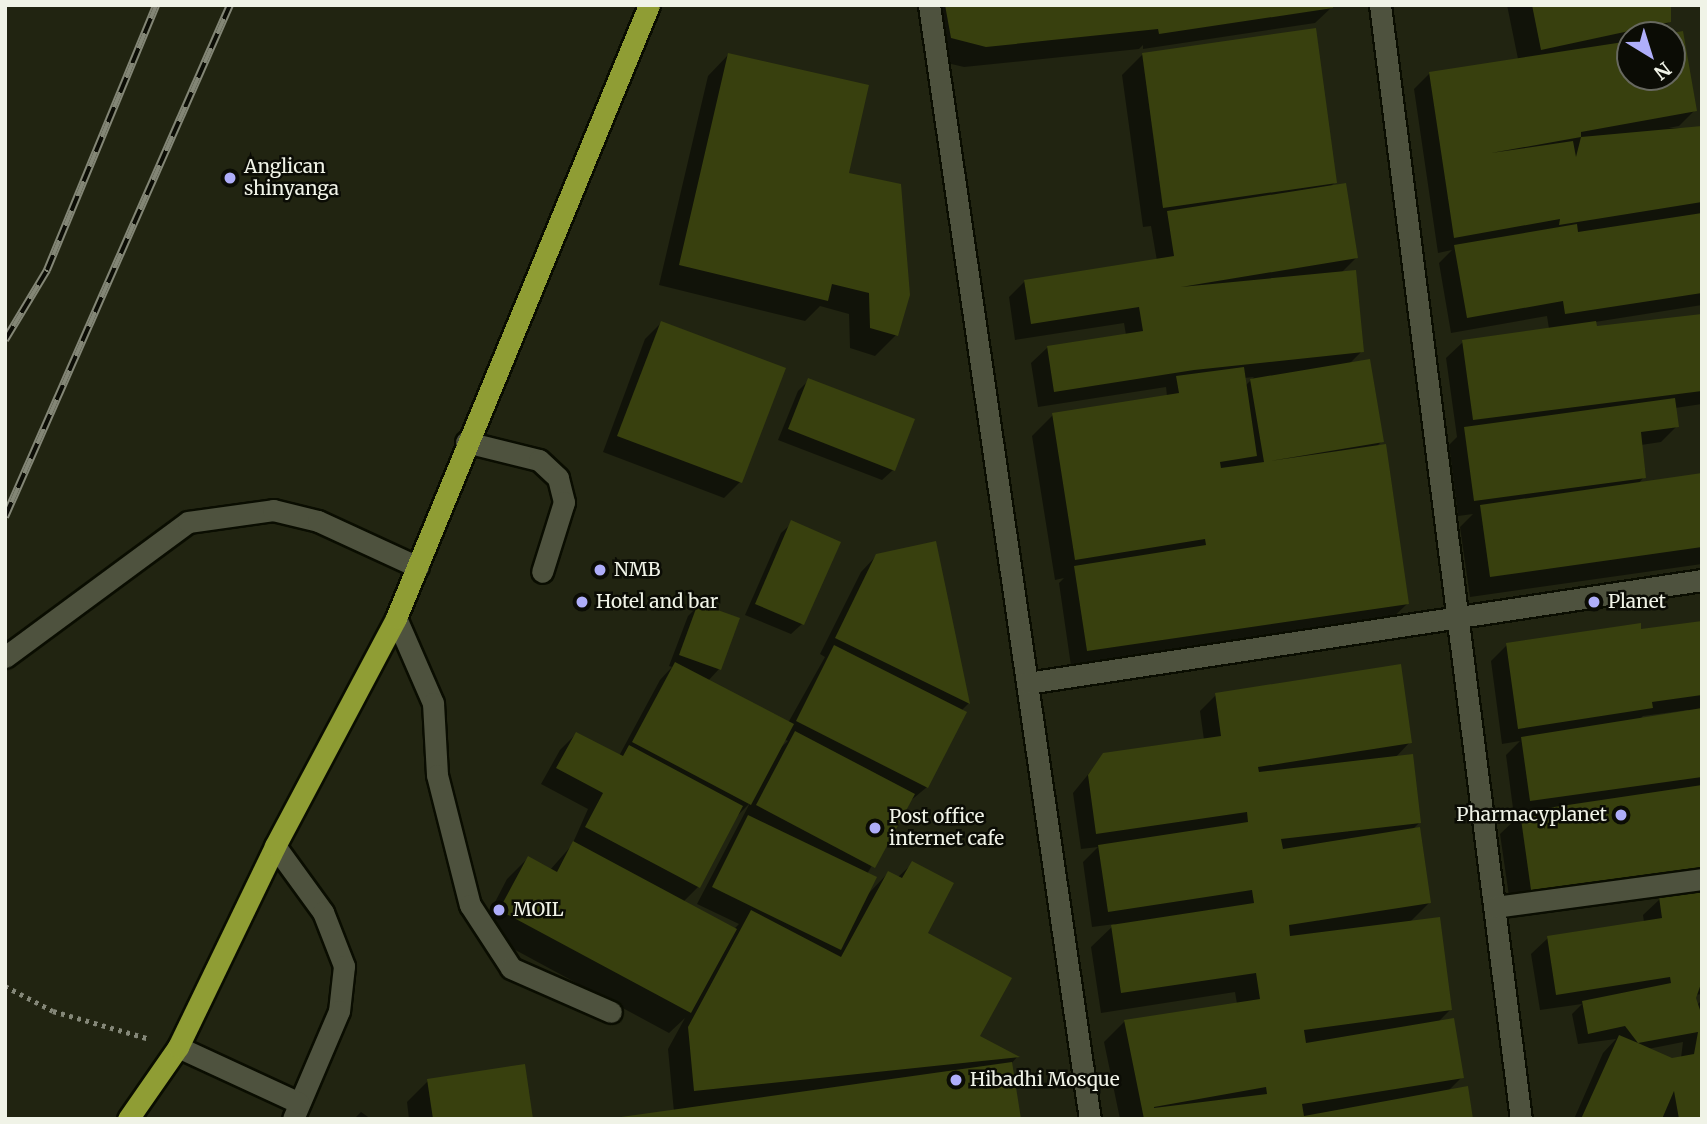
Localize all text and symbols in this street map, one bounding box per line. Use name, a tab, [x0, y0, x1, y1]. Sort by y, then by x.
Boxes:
north arrow	[1616, 21, 1686, 91]
text: N	[1649, 57, 1676, 85]
place label: Anglican shinyanga	[244, 156, 339, 200]
marker: Anglican shinyanga	[222, 170, 238, 186]
place label: NMB	[614, 559, 660, 581]
marker: NMB	[592, 562, 608, 578]
place label: Hotel and bar	[596, 591, 718, 613]
place label: Planet	[1608, 591, 1666, 613]
marker: Hotel and bar	[574, 594, 590, 610]
marker: Planet	[1586, 594, 1602, 610]
place label: Pharmacyplanet	[1456, 804, 1607, 826]
place label: Post office internet cafe	[889, 806, 1004, 850]
marker: Pharmacyplanet	[1613, 807, 1629, 823]
marker: Post office internet cafe	[867, 820, 883, 836]
place label: MOIL	[513, 899, 564, 921]
marker: MOIL	[491, 902, 507, 918]
place label: Hibadhi Mosque	[970, 1069, 1120, 1091]
marker: Hibadhi Mosque	[948, 1072, 964, 1088]

